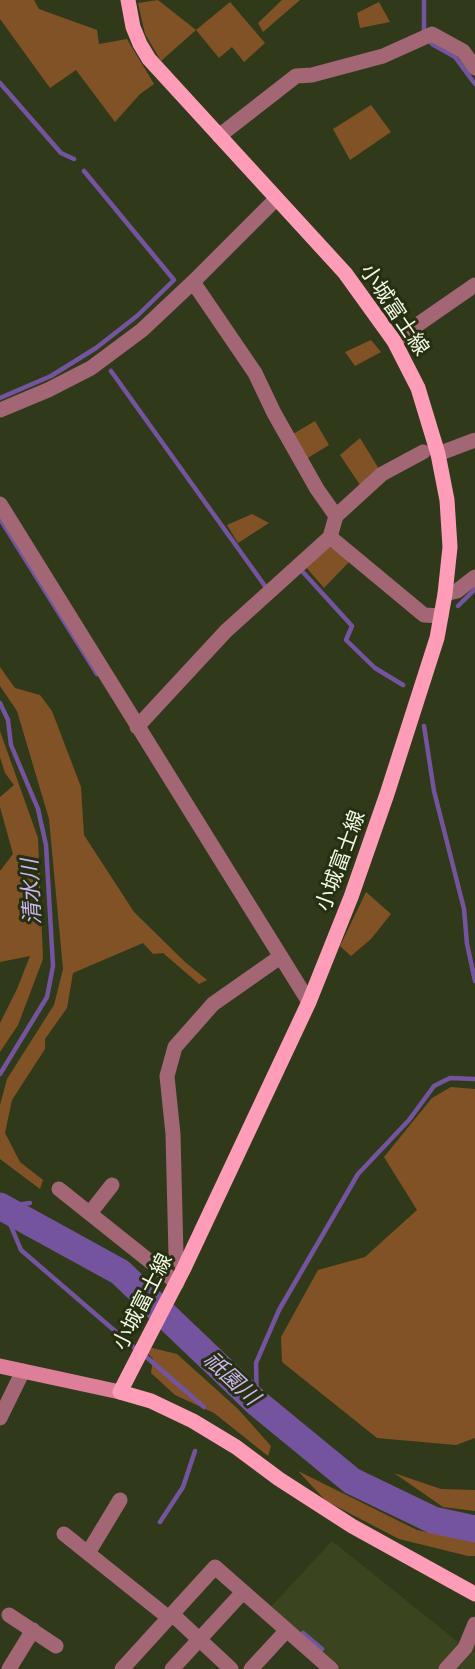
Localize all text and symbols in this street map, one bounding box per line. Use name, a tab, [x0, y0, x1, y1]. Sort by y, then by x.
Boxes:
street label: 小城富士線	[354, 259, 434, 361]
street label: 小城富士線	[311, 807, 371, 915]
water label: 清水川	[17, 858, 47, 926]
street label: 小城富士線	[108, 1250, 178, 1354]
water label: 祇園川	[198, 1347, 264, 1411]

